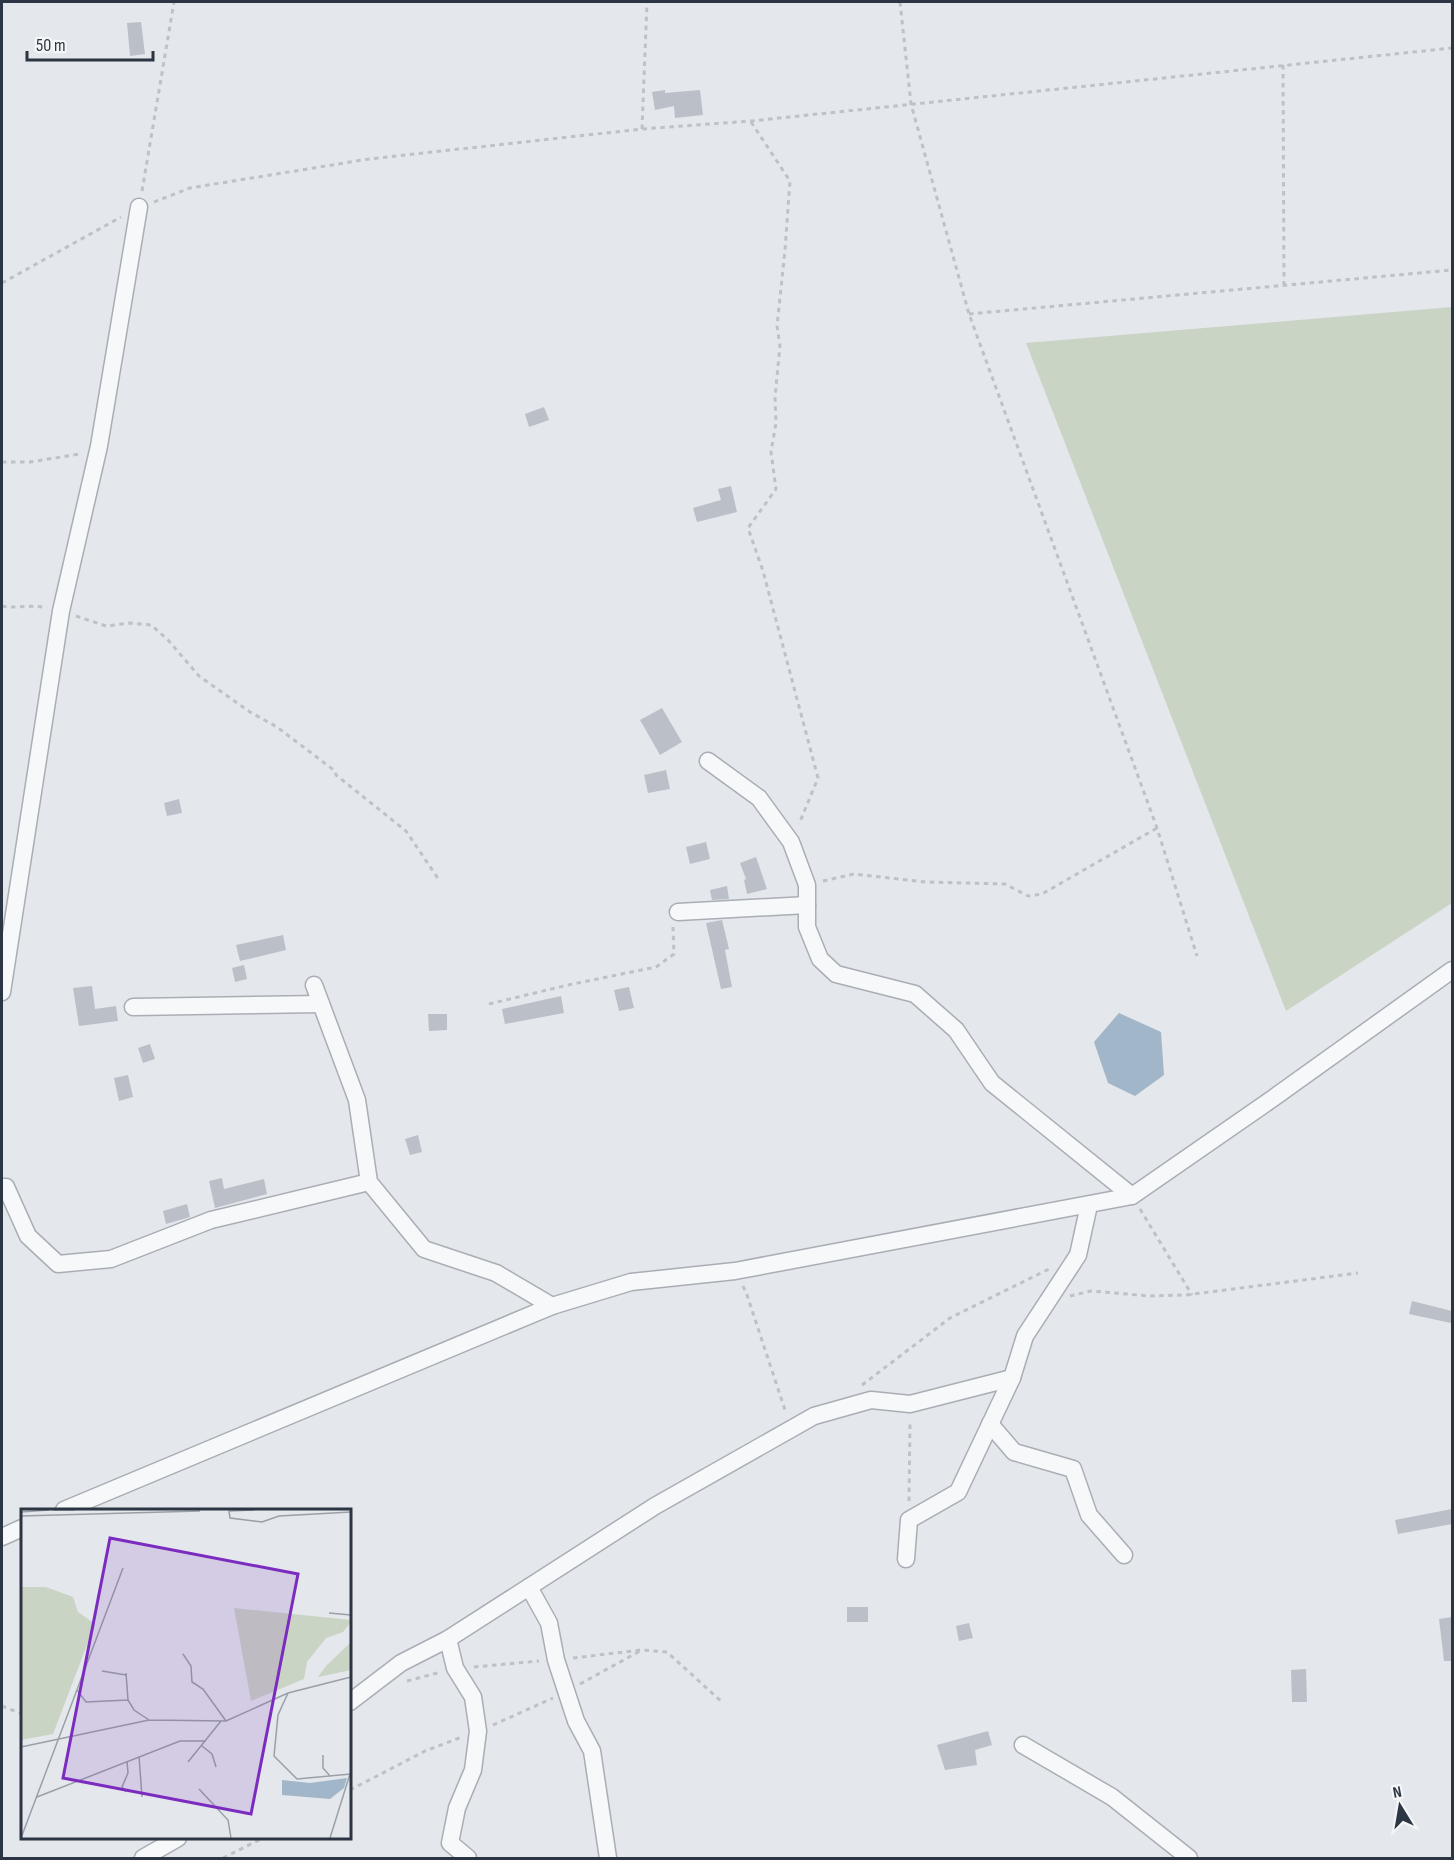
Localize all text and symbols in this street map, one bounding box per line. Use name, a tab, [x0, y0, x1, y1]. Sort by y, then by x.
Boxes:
scale bar	[27, 24, 153, 62]
text: 50 m	[36, 35, 66, 56]
inset map	[21, 1509, 351, 1839]
north arrow	[1370, 1776, 1430, 1836]
text: N	[1391, 1783, 1403, 1803]

